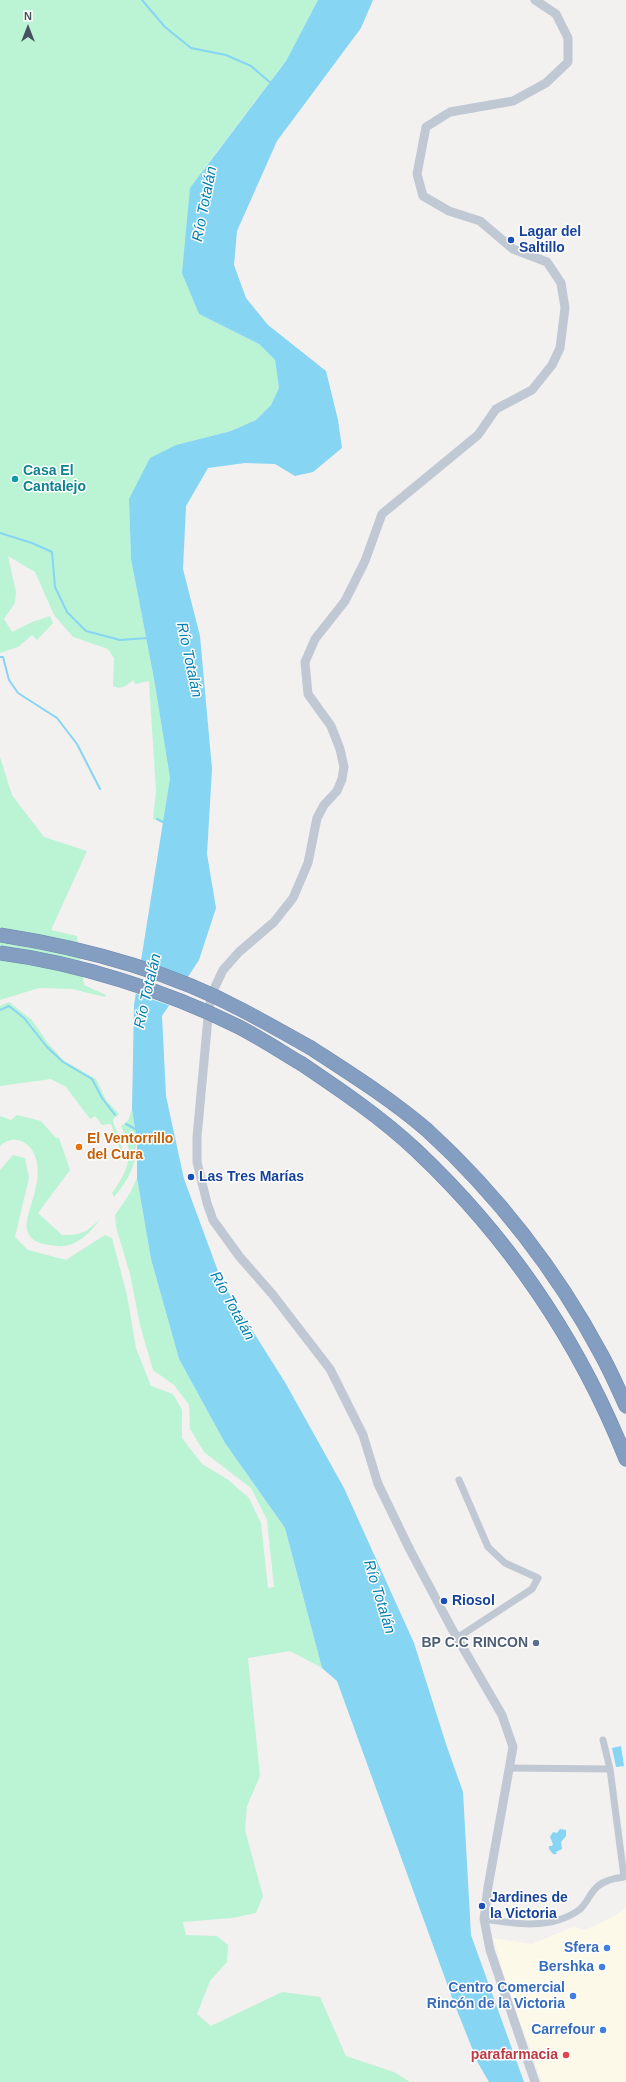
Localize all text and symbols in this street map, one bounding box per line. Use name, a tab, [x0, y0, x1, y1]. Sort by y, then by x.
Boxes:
north arrow	[8, 8, 48, 48]
text: N	[24, 10, 32, 22]
water label: Río Totalán	[189, 165, 221, 243]
place label: Lagar del Saltillo	[519, 224, 581, 256]
marker: Lagar del Saltillo	[506, 235, 516, 245]
place label: Casa El Cantalejo	[23, 463, 86, 496]
marker: Casa El Cantalejo	[10, 474, 20, 484]
water label: Río Totalán	[172, 621, 206, 699]
water label: Río Totalán	[131, 952, 165, 1030]
place label: El Ventorrillo del Cura	[87, 1131, 173, 1164]
marker: El Ventorrillo del Cura	[74, 1142, 84, 1152]
place label: Las Tres Marías	[199, 1169, 304, 1185]
marker: Las Tres Marías	[186, 1172, 196, 1182]
water label: Río Totalán	[206, 1268, 258, 1344]
water label: Río Totalán	[359, 1558, 399, 1636]
place label: Riosol	[452, 1593, 495, 1609]
marker: Riosol	[439, 1596, 449, 1606]
place label: BP C.C RINCON	[421, 1635, 528, 1651]
marker: BP C.C RINCON	[531, 1638, 541, 1648]
place label: Jardines de la Victoria	[490, 1890, 568, 1922]
marker: Jardines de la Victoria	[477, 1901, 487, 1911]
place label: Sfera	[564, 1940, 599, 1956]
marker: Sfera	[602, 1943, 612, 1953]
place label: Bershka	[539, 1959, 594, 1975]
marker: Bershka	[597, 1962, 607, 1972]
place label: Centro Comercial Rincón de la Victoria	[427, 1980, 565, 2012]
marker: Centro Comercial Rincón de la Victoria	[568, 1991, 578, 2001]
place label: Carrefour	[531, 2022, 595, 2038]
marker: Carrefour	[598, 2025, 608, 2035]
place label: parafarmacia	[471, 2047, 558, 2063]
marker: parafarmacia	[561, 2050, 571, 2060]

